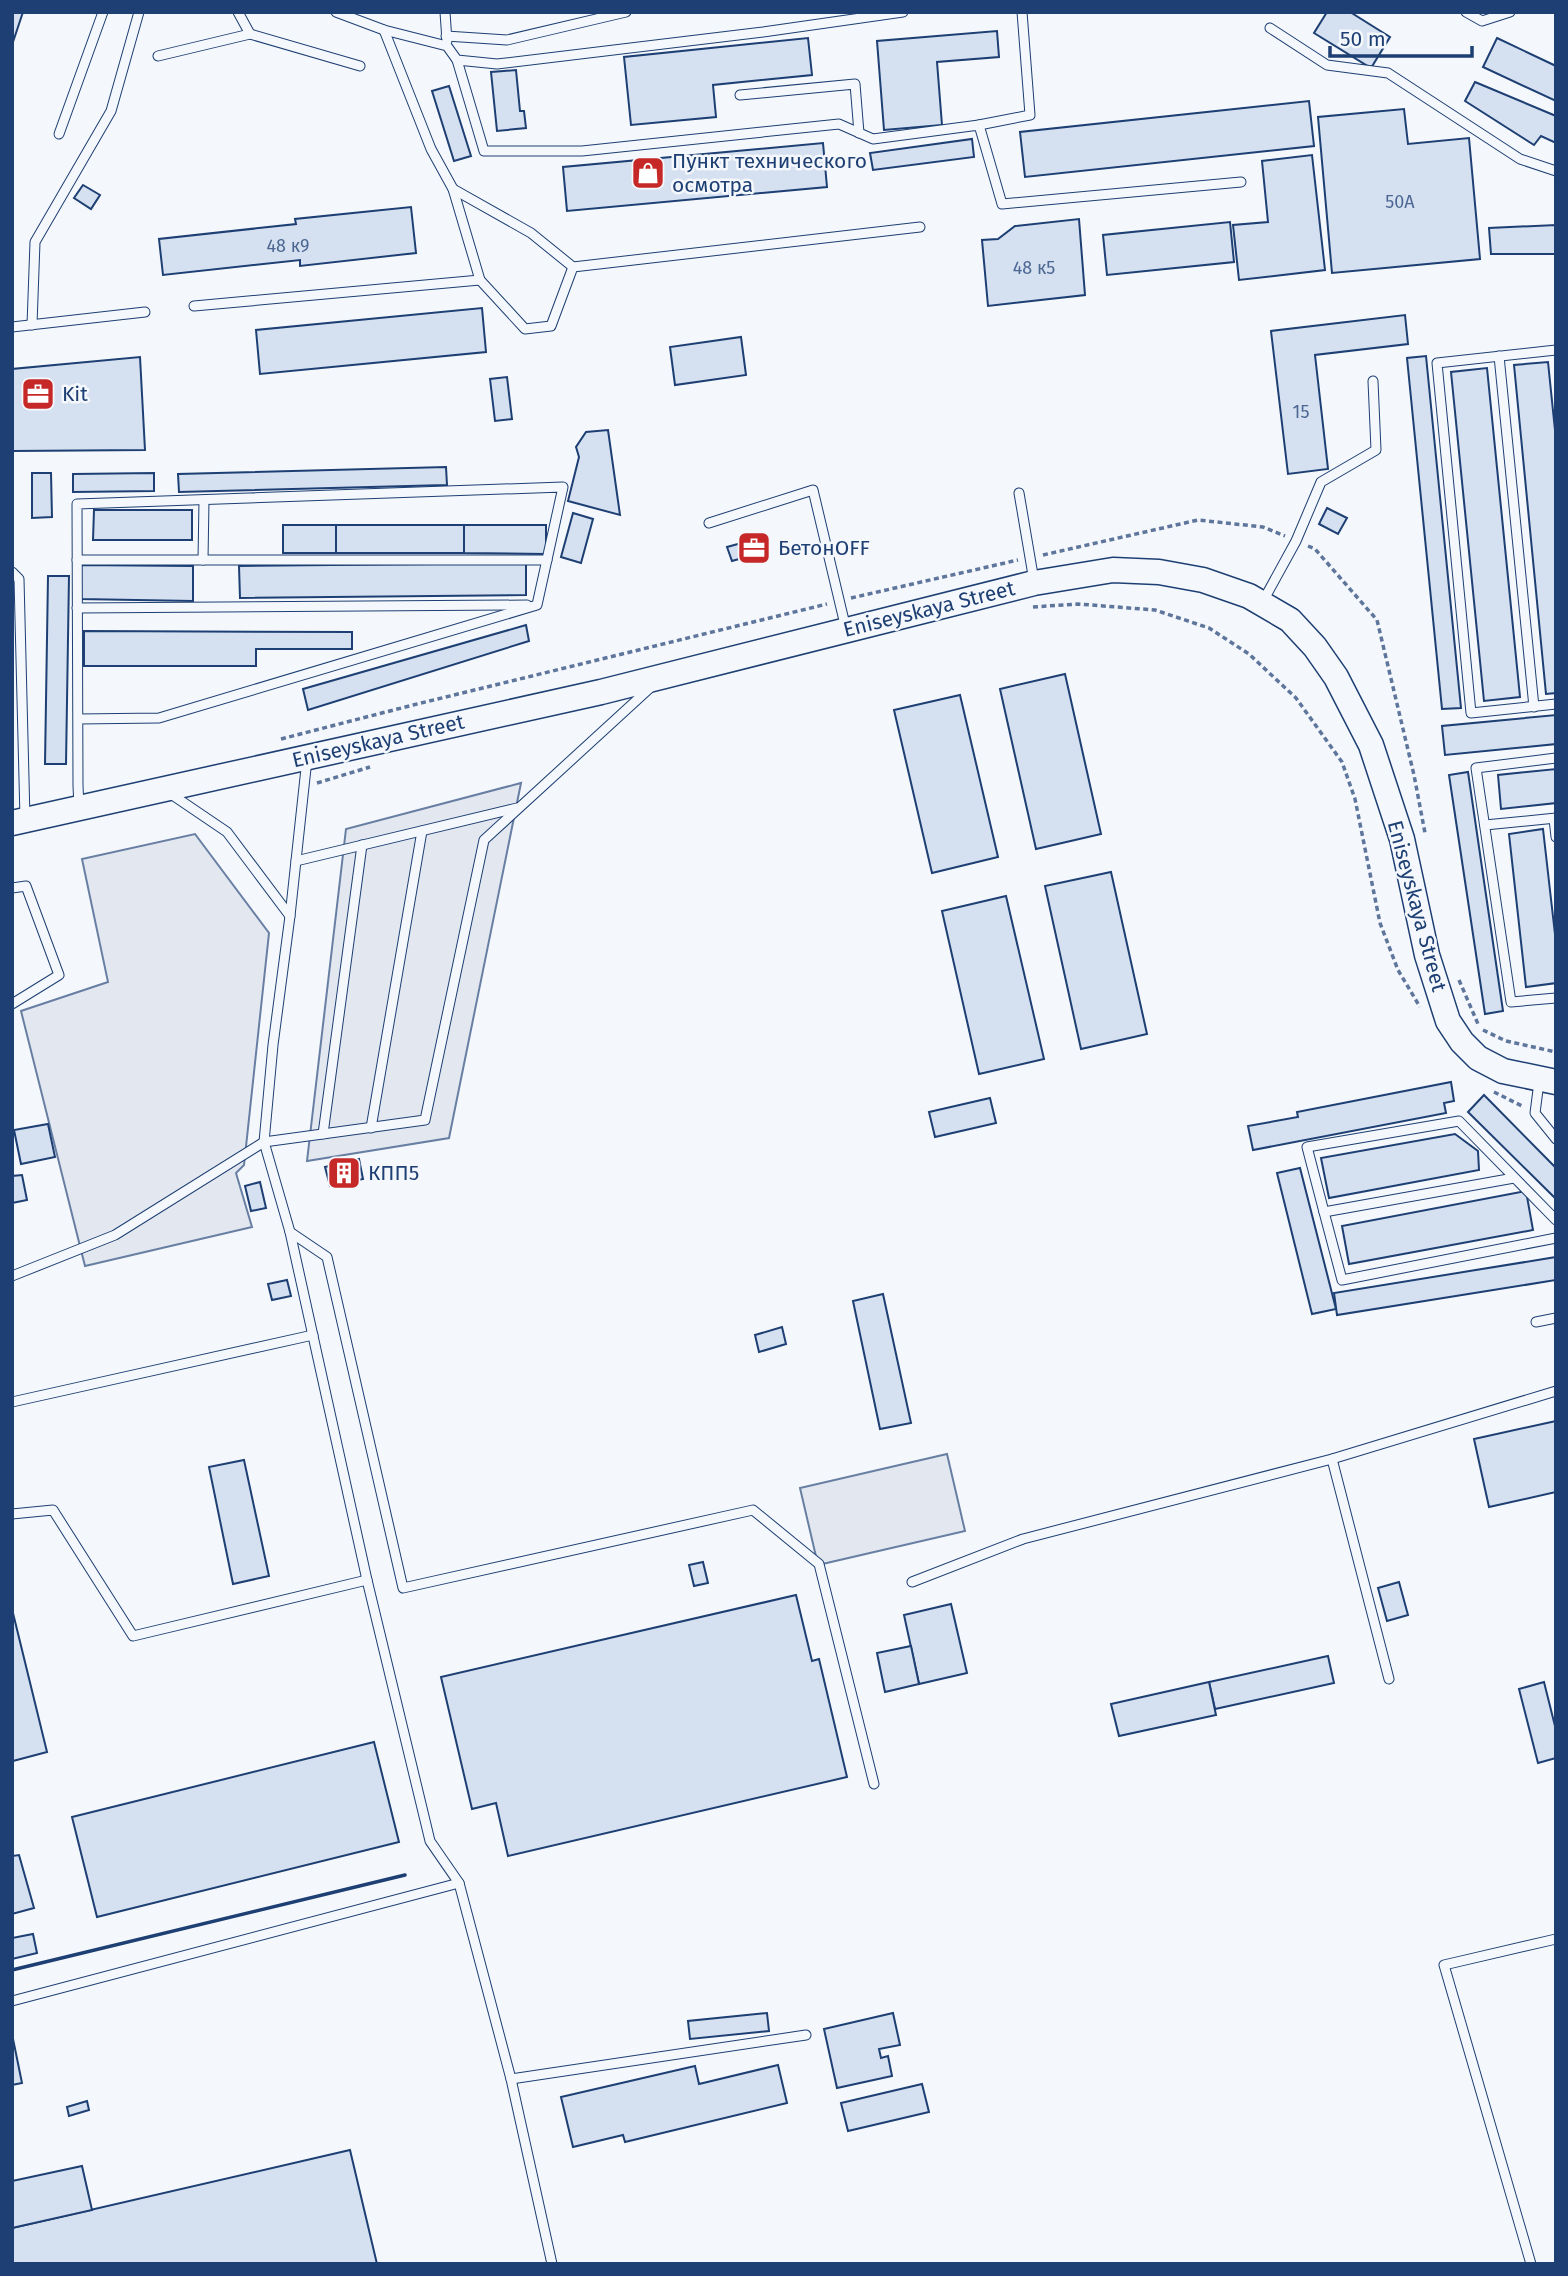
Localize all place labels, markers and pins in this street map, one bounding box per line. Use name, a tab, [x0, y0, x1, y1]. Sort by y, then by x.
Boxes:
place label: Пункт технического осмотра	[672, 148, 867, 198]
shop icon: Пункт технического осмотра	[629, 154, 667, 192]
office icon: Kit	[19, 375, 57, 413]
place label: Kit	[62, 381, 88, 407]
office icon: БетонOFF	[735, 529, 773, 567]
place label: БетонOFF	[778, 535, 870, 561]
building icon: КПП5	[325, 1154, 363, 1192]
place label: КПП5	[368, 1160, 419, 1186]

